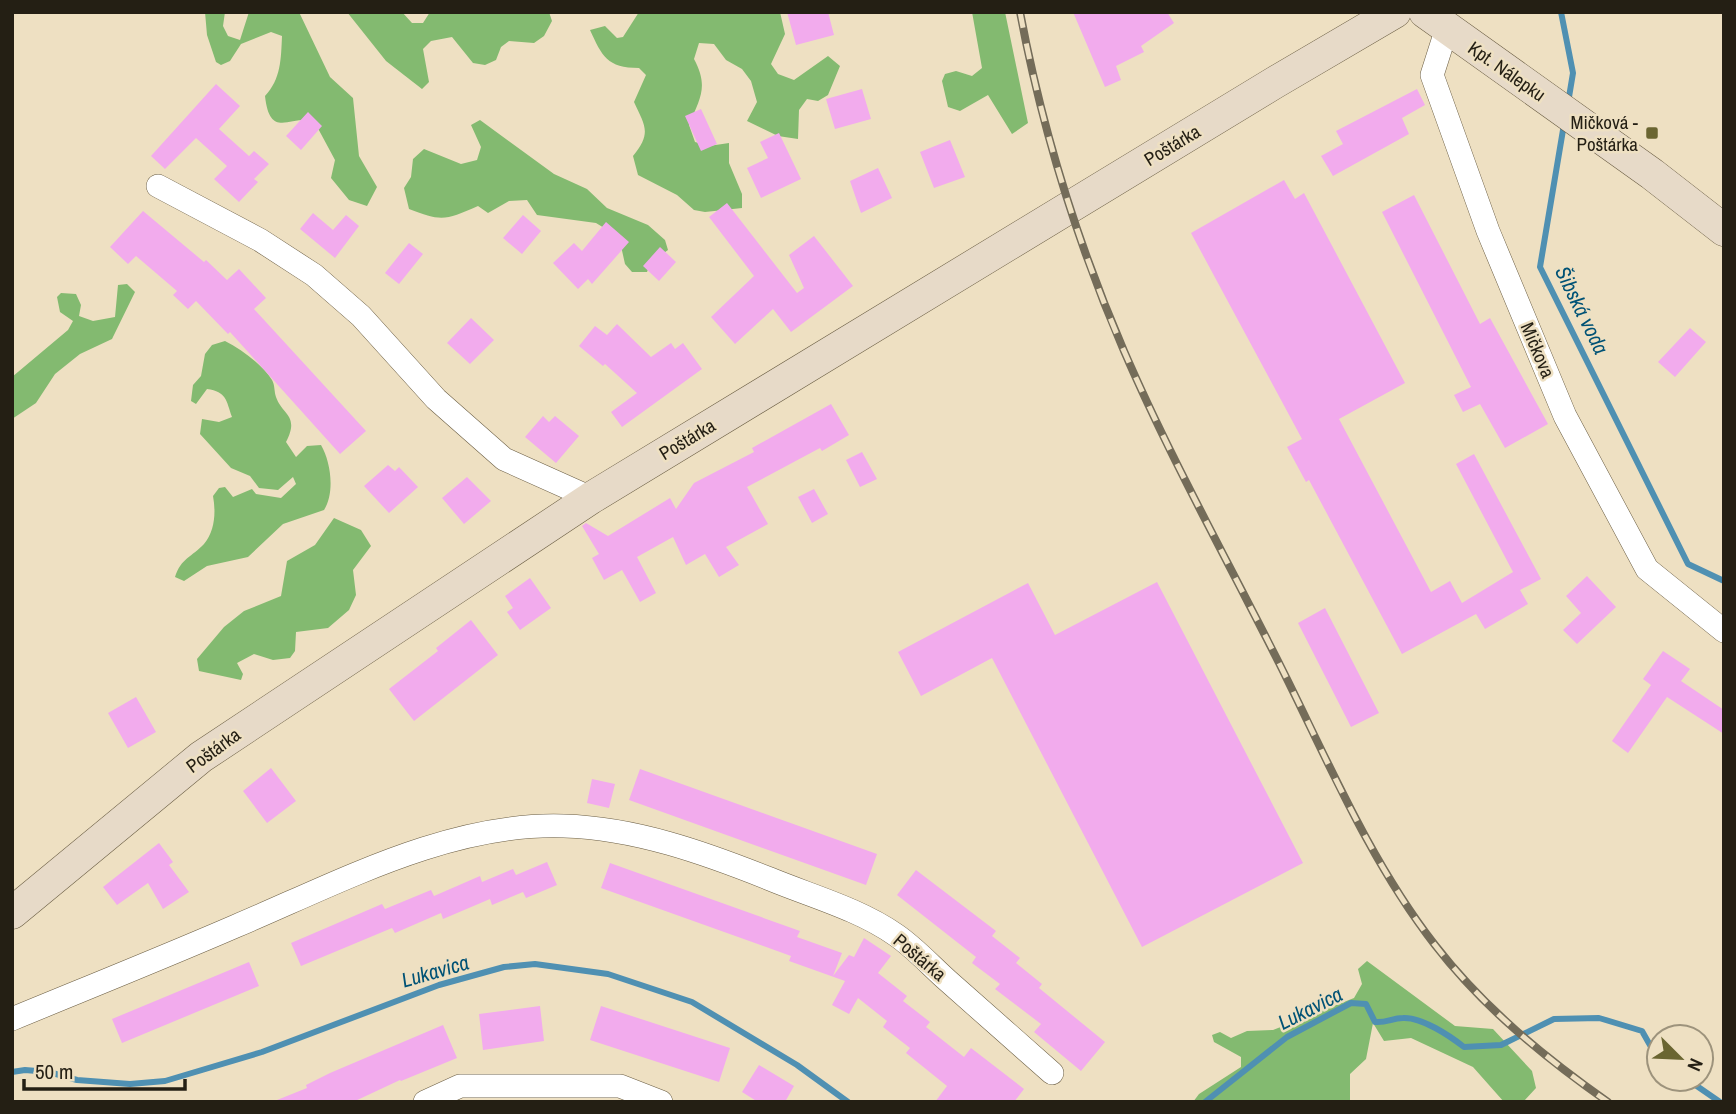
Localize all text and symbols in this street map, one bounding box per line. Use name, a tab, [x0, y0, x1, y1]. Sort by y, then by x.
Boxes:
street label: Kpt. Nálepku	[1463, 35, 1551, 107]
place label: Mičková - Poštárka	[1570, 109, 1638, 157]
street label: Poštárka	[1139, 118, 1205, 172]
marker: Mičková - Poštárka	[1644, 125, 1660, 141]
water label: Šibská voda	[1548, 261, 1616, 359]
street label: Mičkova	[1515, 318, 1561, 382]
street label: Poštárka	[654, 412, 720, 466]
street label: Poštárka	[180, 721, 246, 779]
street label: Poštárka	[888, 927, 952, 987]
water label: Lukavica	[398, 948, 472, 994]
water label: Lukavica	[1273, 979, 1347, 1037]
north arrow	[1645, 1023, 1715, 1093]
scale bar	[24, 1048, 186, 1092]
text: N	[1681, 1054, 1710, 1075]
text: 50 m	[35, 1057, 73, 1086]

